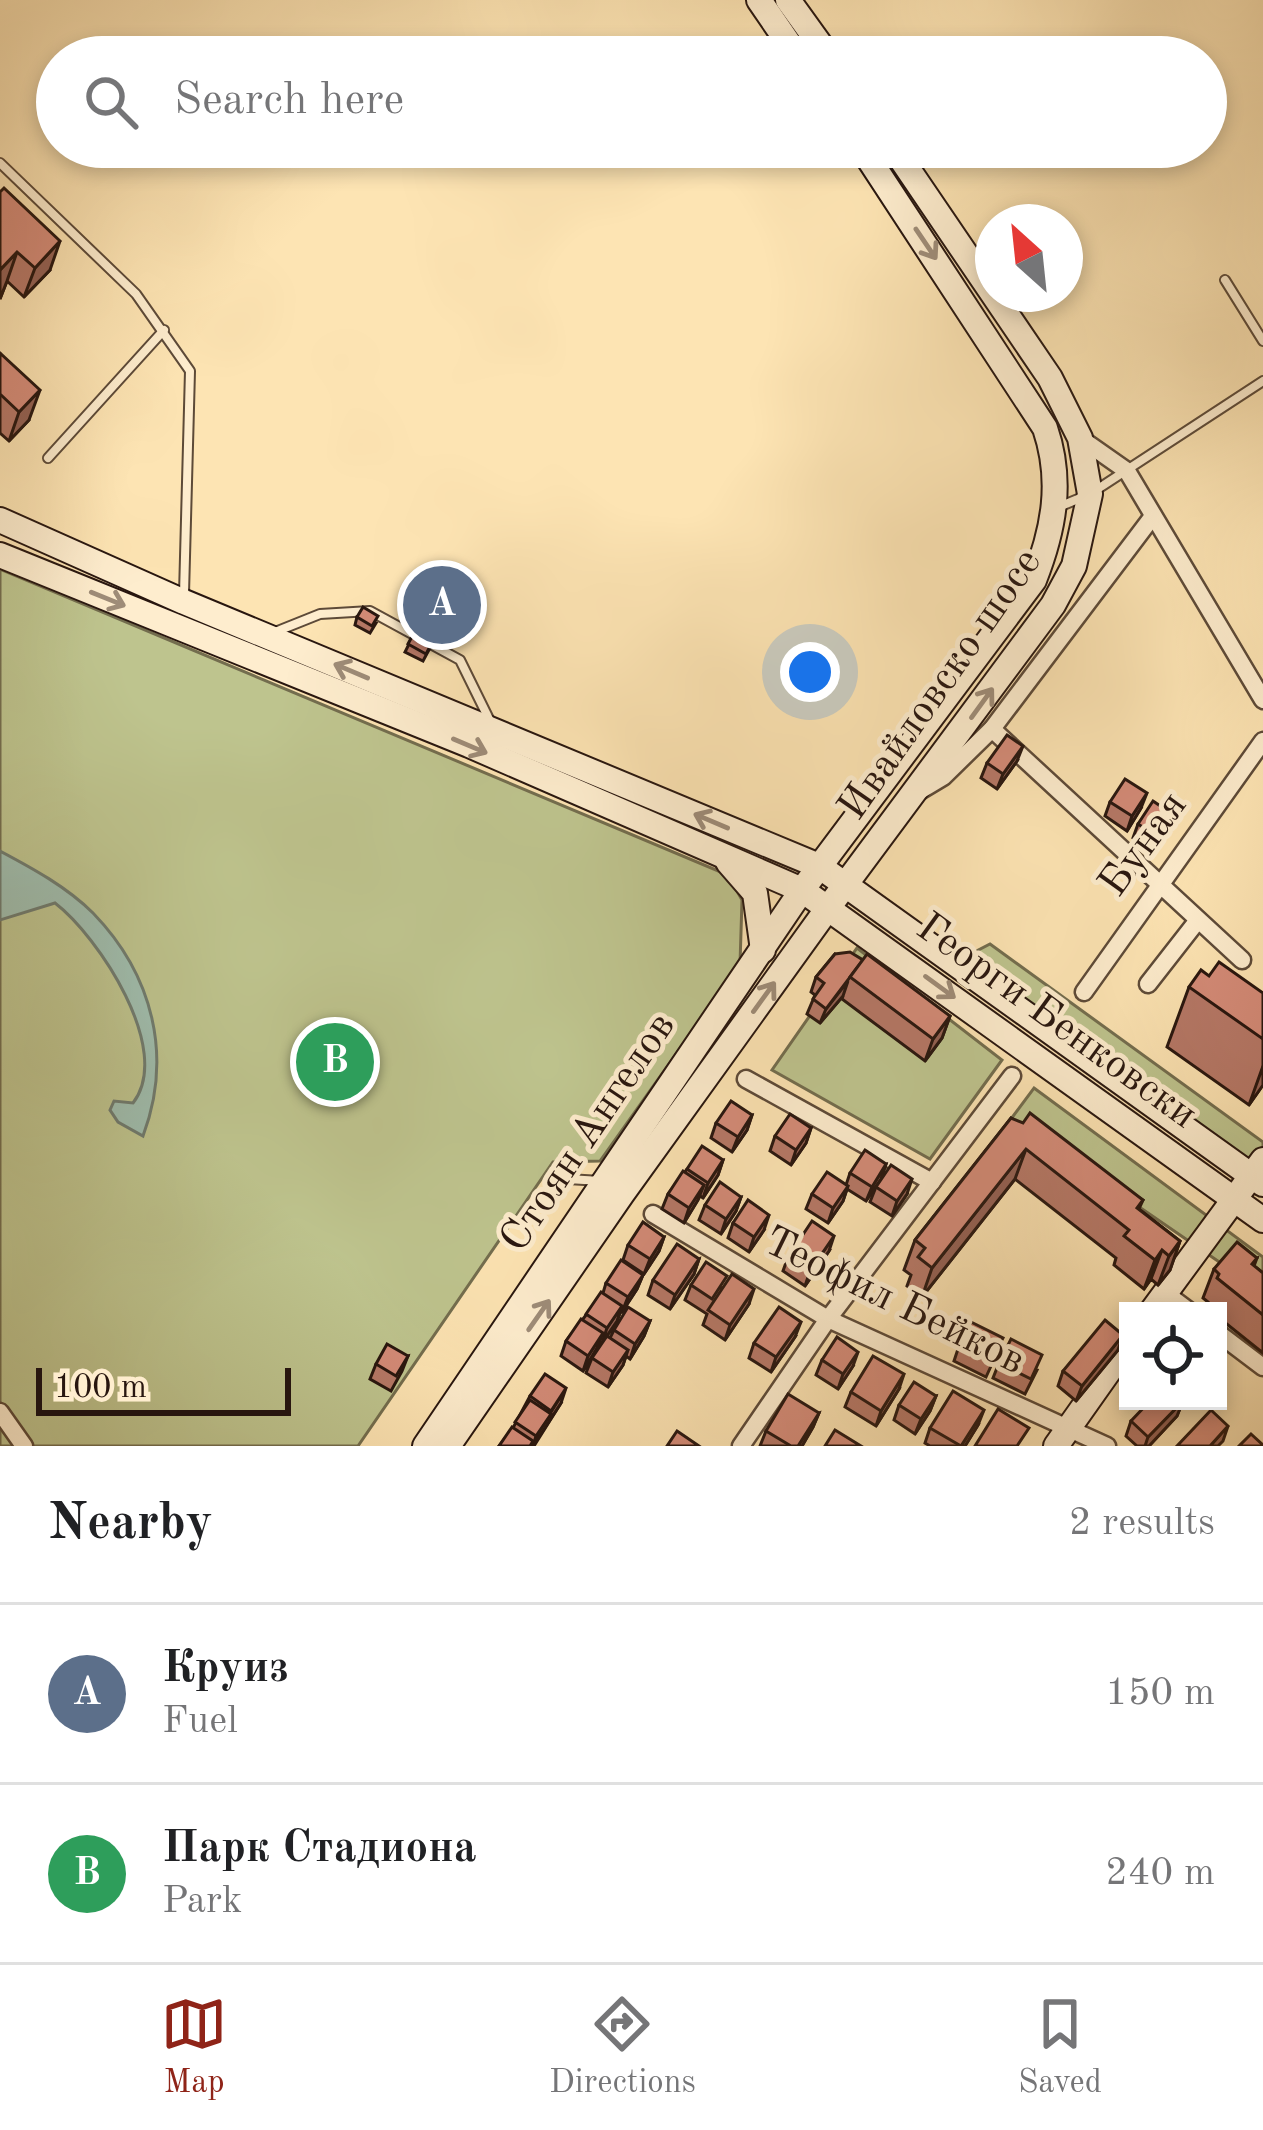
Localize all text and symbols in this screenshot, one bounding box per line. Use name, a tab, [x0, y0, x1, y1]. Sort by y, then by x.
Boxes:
search box	[36, 36, 1227, 168]
icon: search	[78, 69, 144, 135]
text: Search here	[174, 79, 404, 124]
north arrow	[975, 204, 1083, 312]
one-way arrow	[914, 227, 939, 260]
street label: Ивайловско шосе	[832, 542, 1050, 828]
pin: A	[403, 560, 481, 650]
one-way arrow	[89, 590, 126, 611]
your location	[780, 642, 840, 702]
one-way arrow	[334, 659, 371, 680]
one-way arrow	[969, 687, 995, 720]
one-way arrow	[450, 737, 487, 758]
street label: Буная	[1092, 785, 1196, 905]
one-way arrow	[694, 809, 731, 830]
street label: Георги Бенковски	[908, 907, 1204, 1137]
one-way arrow	[922, 974, 956, 999]
one-way arrow	[751, 981, 776, 1014]
street label: Стоян Ангелов	[494, 1006, 684, 1260]
pin: B	[296, 1017, 374, 1107]
street label: Теофил Бейков	[757, 1221, 1031, 1384]
one-way arrow	[526, 1299, 551, 1332]
map controls	[1119, 1302, 1227, 1410]
button: locate	[1119, 1302, 1227, 1410]
scale bar	[36, 1362, 291, 1415]
text: 100 m	[54, 1372, 147, 1405]
text: Nearby	[48, 1499, 213, 1550]
text: 2 results	[1069, 1504, 1215, 1543]
text: Круиз	[162, 1647, 288, 1692]
text: A	[72, 1674, 102, 1713]
text: 150 m	[1105, 1674, 1215, 1713]
text: Fuel	[162, 1702, 238, 1741]
text: Парк Стадиона	[162, 1827, 477, 1872]
text: B	[73, 1854, 101, 1893]
text: 240 m	[1105, 1854, 1215, 1893]
text: Park	[162, 1882, 242, 1921]
tab: Map	[161, 1991, 227, 2104]
tab: Directions	[549, 1991, 696, 2104]
tab: Saved	[1018, 1991, 1102, 2104]

